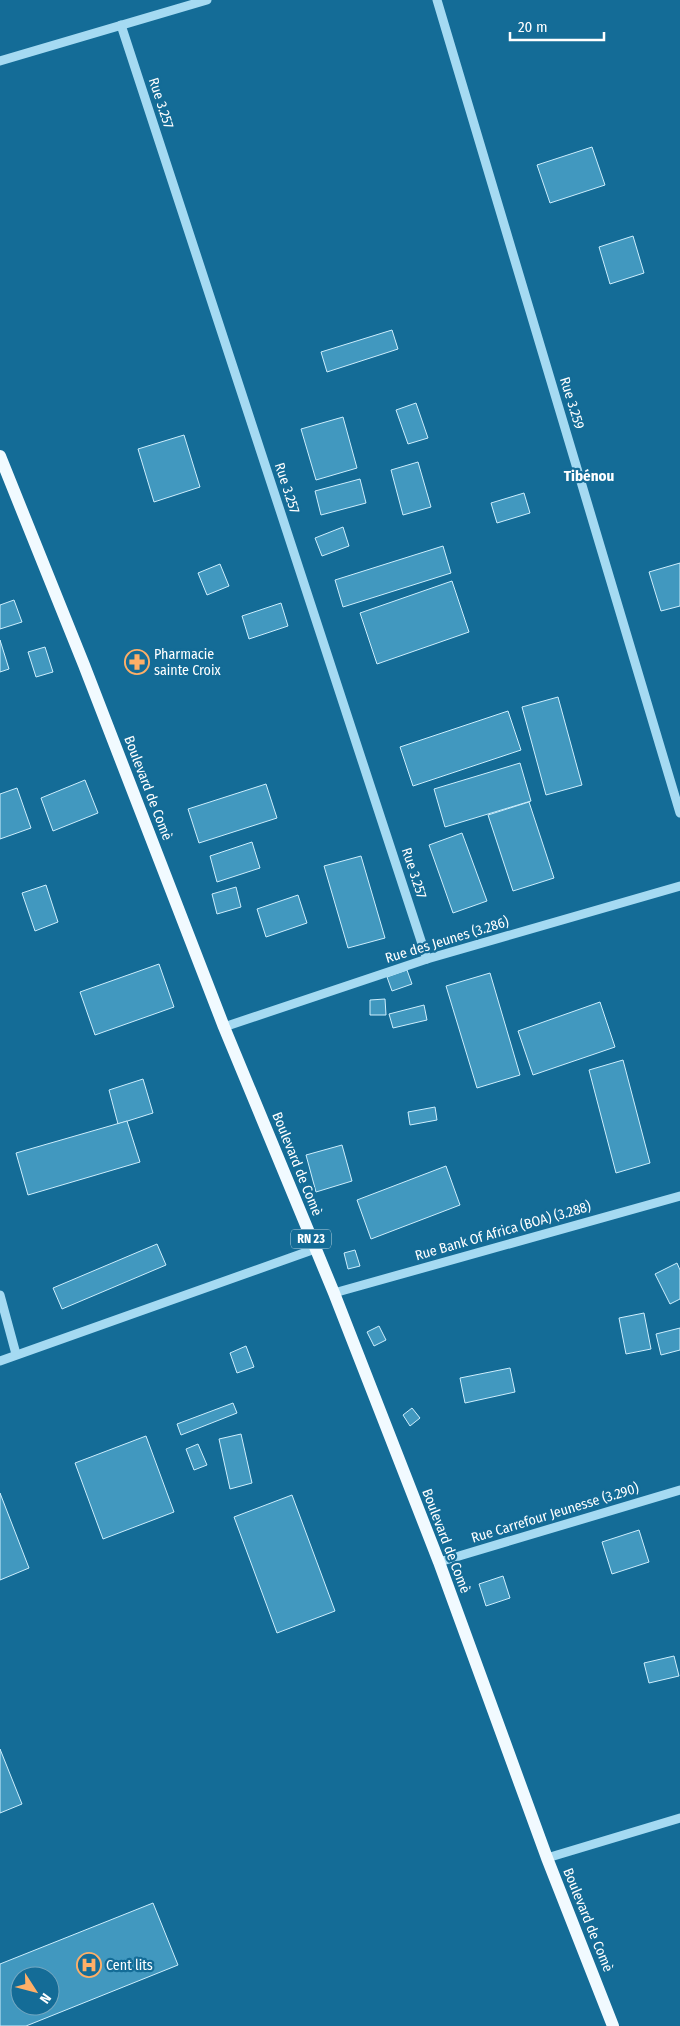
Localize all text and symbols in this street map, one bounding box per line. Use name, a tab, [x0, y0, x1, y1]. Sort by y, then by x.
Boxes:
scale bar	[510, 10, 604, 42]
text: 20 m	[518, 18, 548, 36]
street label: Rue 3.257	[145, 75, 177, 131]
street label: Rue 3.259	[556, 375, 588, 431]
street label: Rue 3.257	[271, 460, 303, 516]
district label: Tibénou	[564, 467, 614, 485]
place label: Pharmacie sainte Croix	[154, 646, 222, 679]
pharmacy icon: Pharmacie sainte Croix	[124, 649, 150, 675]
street label: Boulevard de Comè	[120, 733, 176, 843]
street label: Rue 3.257	[398, 845, 430, 901]
street label: Rue des Jeunes (3.286)	[383, 913, 511, 967]
street label: Boulevard de Comè	[268, 1110, 326, 1219]
street label: Rue Bank Of Africa (BOA) (3.288)	[413, 1198, 593, 1264]
road number: RN 23	[291, 1230, 331, 1248]
street label: Rue Carrefour Jeunesse (3.290)	[469, 1479, 641, 1547]
street label: Boulevard de Comè	[418, 1486, 474, 1596]
street label: Boulevard de Comè	[559, 1866, 617, 1975]
hospital icon: Cent lits	[76, 1952, 102, 1978]
place label: Cent lits	[106, 1957, 153, 1974]
north arrow	[10, 1966, 60, 2016]
text: N	[36, 1990, 54, 2007]

